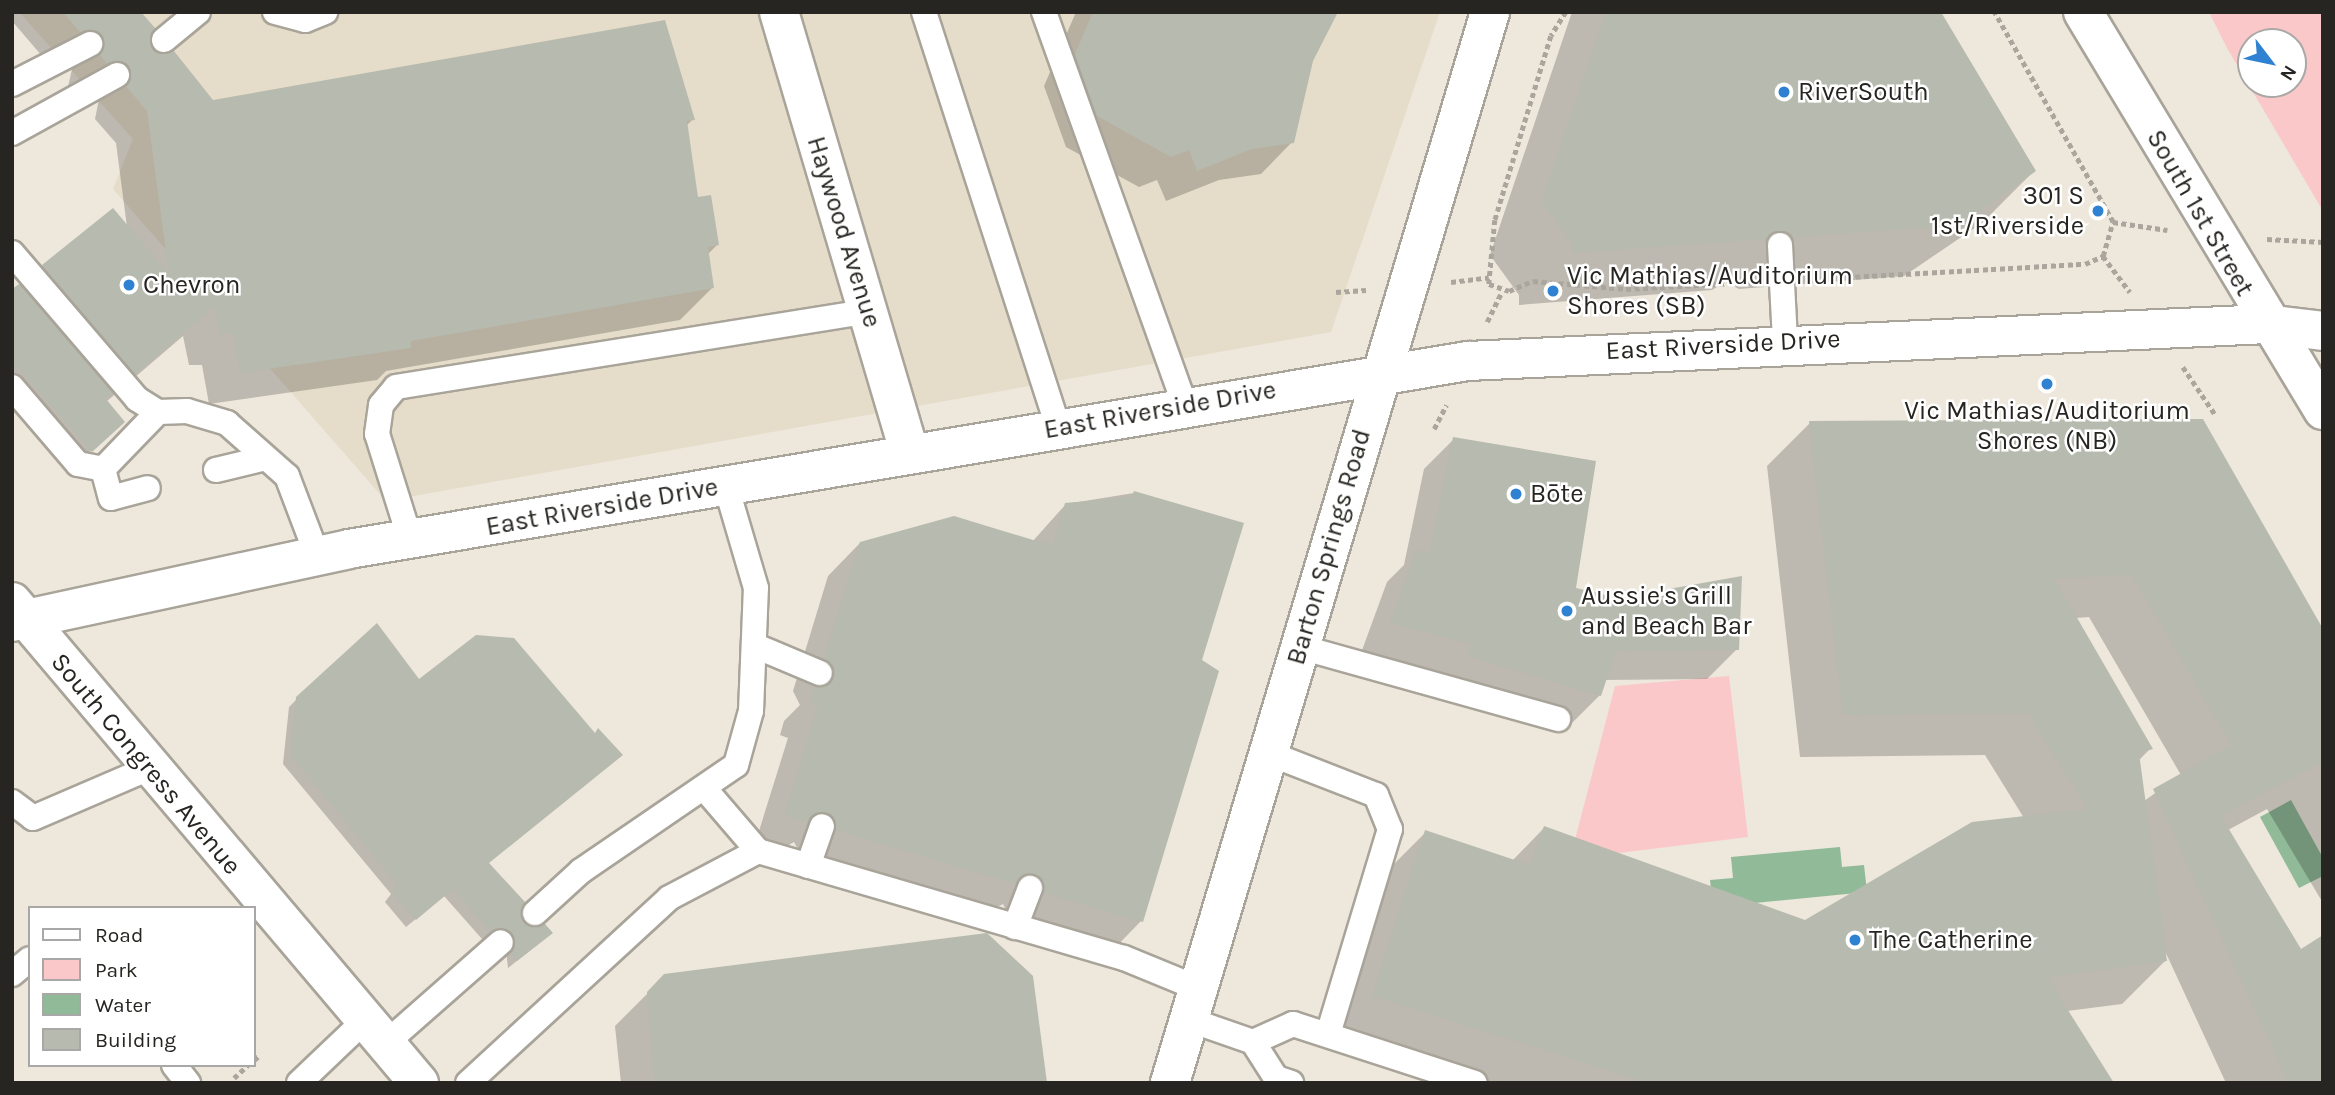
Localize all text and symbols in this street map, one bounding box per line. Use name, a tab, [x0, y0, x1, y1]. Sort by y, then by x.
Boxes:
north arrow	[2237, 28, 2307, 98]
text: N	[2275, 61, 2301, 85]
place label: RiverSouth	[1798, 76, 1929, 108]
marker: RiverSouth	[1776, 84, 1792, 100]
street label: South 1st Street	[2140, 124, 2260, 302]
street label: Haywood Avenue	[800, 133, 888, 331]
place label: 301 S 1st/Riverside	[1931, 180, 2084, 242]
marker: 301 S 1st/Riverside	[2090, 203, 2106, 219]
place label: Vic Mathias/Auditorium Shores (SB)	[1567, 260, 1853, 322]
place label: Chevron	[143, 269, 240, 301]
marker: Chevron	[121, 277, 137, 293]
marker: Vic Mathias/Auditorium Shores (SB)	[1545, 283, 1561, 299]
street label: East Riverside Drive	[1605, 323, 1841, 367]
street label: East Riverside Drive	[1042, 374, 1278, 446]
marker: Vic Mathias/Auditorium Shores (NB)	[2039, 376, 2055, 392]
place label: Vic Mathias/Auditorium Shores (NB)	[1904, 395, 2190, 457]
street label: Barton Springs Road	[1280, 426, 1378, 668]
street label: East Riverside Drive	[484, 471, 720, 543]
place label: Bōte	[1530, 478, 1583, 510]
marker: Bōte	[1508, 486, 1524, 502]
place label: Aussie's Grill and Beach Bar	[1581, 580, 1752, 642]
marker: Aussie's Grill and Beach Bar	[1559, 603, 1575, 619]
street label: South Congress Avenue	[44, 647, 248, 881]
legend	[28, 906, 256, 1067]
text: Road	[95, 923, 143, 947]
place label: The Catherine	[1869, 924, 2032, 956]
marker: The Catherine	[1847, 932, 1863, 948]
text: Park	[95, 958, 138, 982]
text: Water	[95, 993, 151, 1017]
text: Building	[95, 1028, 176, 1052]

